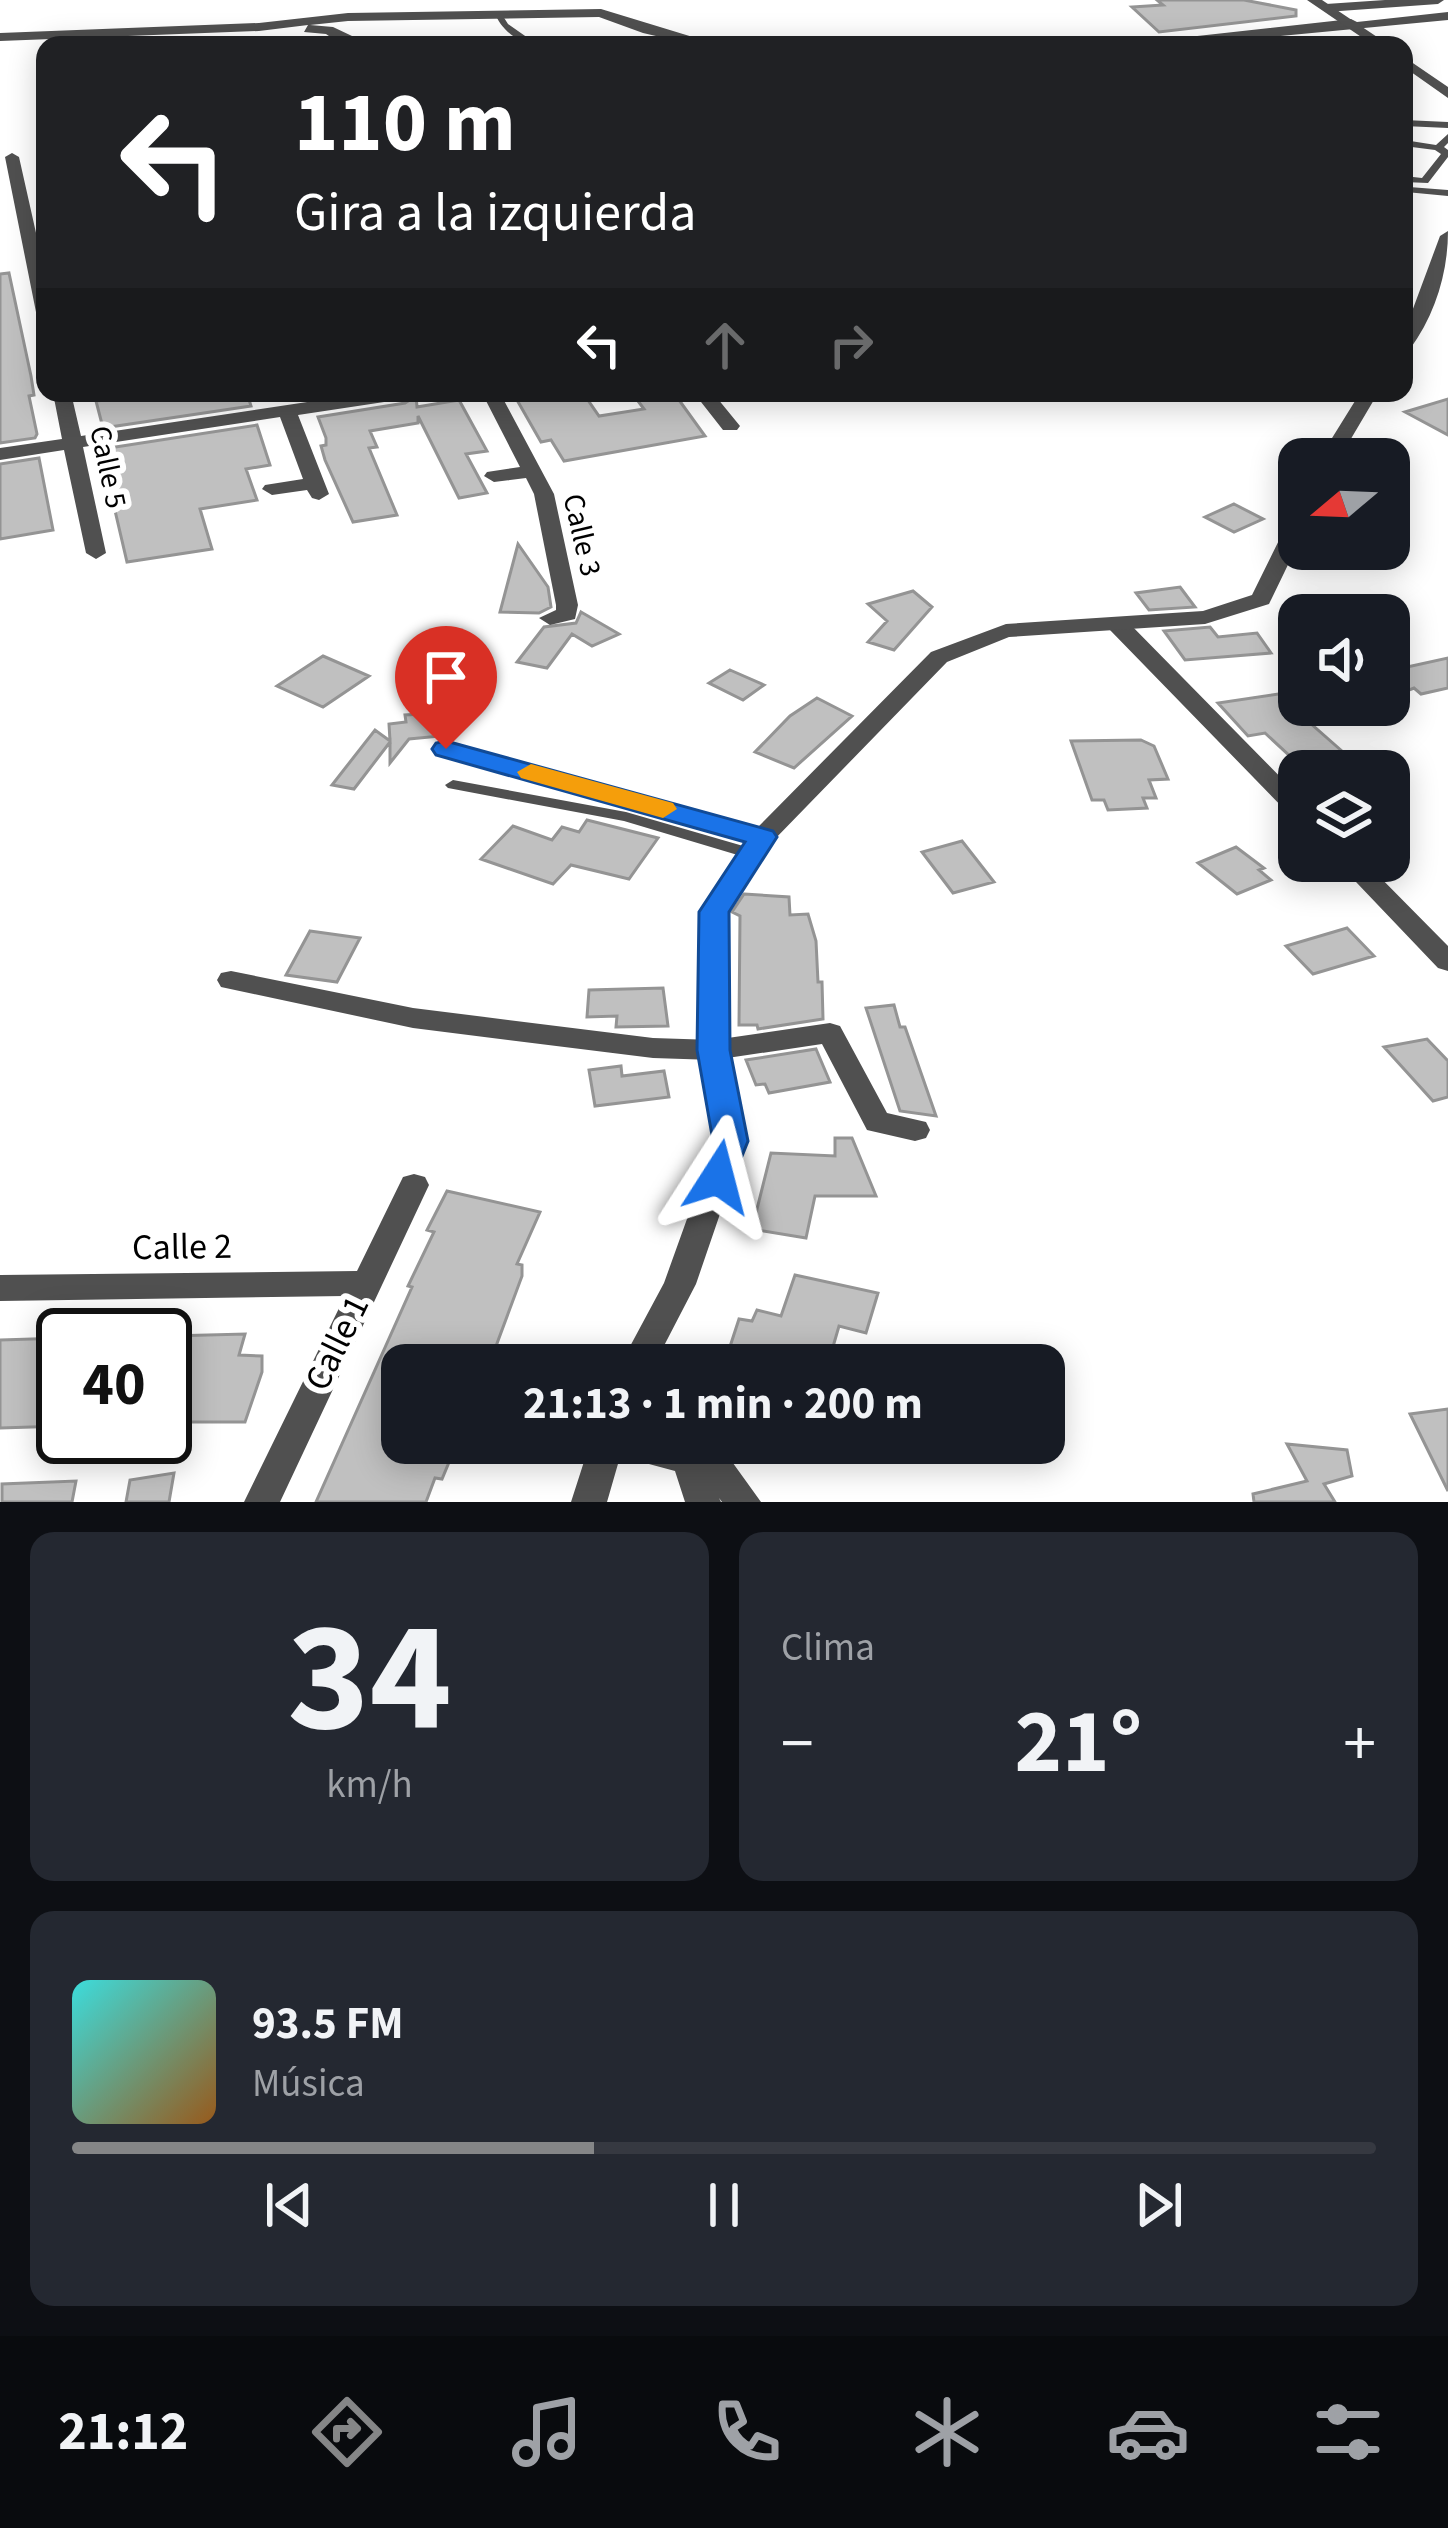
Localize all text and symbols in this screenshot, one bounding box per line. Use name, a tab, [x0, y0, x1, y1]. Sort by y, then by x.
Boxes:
text: 110 m	[294, 64, 516, 184]
icon: left	[96, 84, 252, 240]
text: Gira a la izquierda	[294, 175, 696, 252]
icon: left	[566, 312, 632, 378]
icon: ahead	[692, 312, 758, 378]
icon: right	[818, 312, 884, 378]
street label: Calle 5	[78, 422, 138, 512]
north arrow	[1278, 438, 1410, 570]
map controls	[1278, 438, 1410, 882]
street label: Calle 3	[552, 490, 612, 580]
button: sound	[1278, 594, 1410, 726]
pin	[395, 626, 497, 749]
icon: arrive	[413, 644, 479, 710]
button: layers	[1278, 750, 1410, 882]
position arrow	[655, 1114, 781, 1240]
street label: Calle 2	[132, 1221, 232, 1273]
street label: Calle 1	[292, 1287, 382, 1399]
speed limit sign: 40	[36, 1308, 192, 1464]
text: 21:13 · 1 min · 200 m	[523, 1372, 923, 1436]
text: 34	[287, 1568, 452, 1790]
text: Clima	[781, 1620, 875, 1676]
text: 21°	[1015, 1679, 1142, 1807]
text: −	[781, 1697, 814, 1791]
text: +	[1343, 1697, 1376, 1791]
text: km/h	[326, 1757, 413, 1813]
text: 93.5 FM	[252, 1992, 404, 2056]
text: Música	[252, 2056, 365, 2112]
icon: previous	[256, 2172, 322, 2238]
icon: pause	[691, 2172, 757, 2238]
icon: next	[1126, 2172, 1192, 2238]
icon: directions	[305, 2390, 389, 2474]
icon: music	[505, 2390, 589, 2474]
icon: phone	[705, 2390, 789, 2474]
icon: climate	[905, 2390, 989, 2474]
icon: car	[1106, 2390, 1190, 2474]
icon: filters	[1306, 2390, 1390, 2474]
text: 21:12	[58, 2394, 188, 2471]

